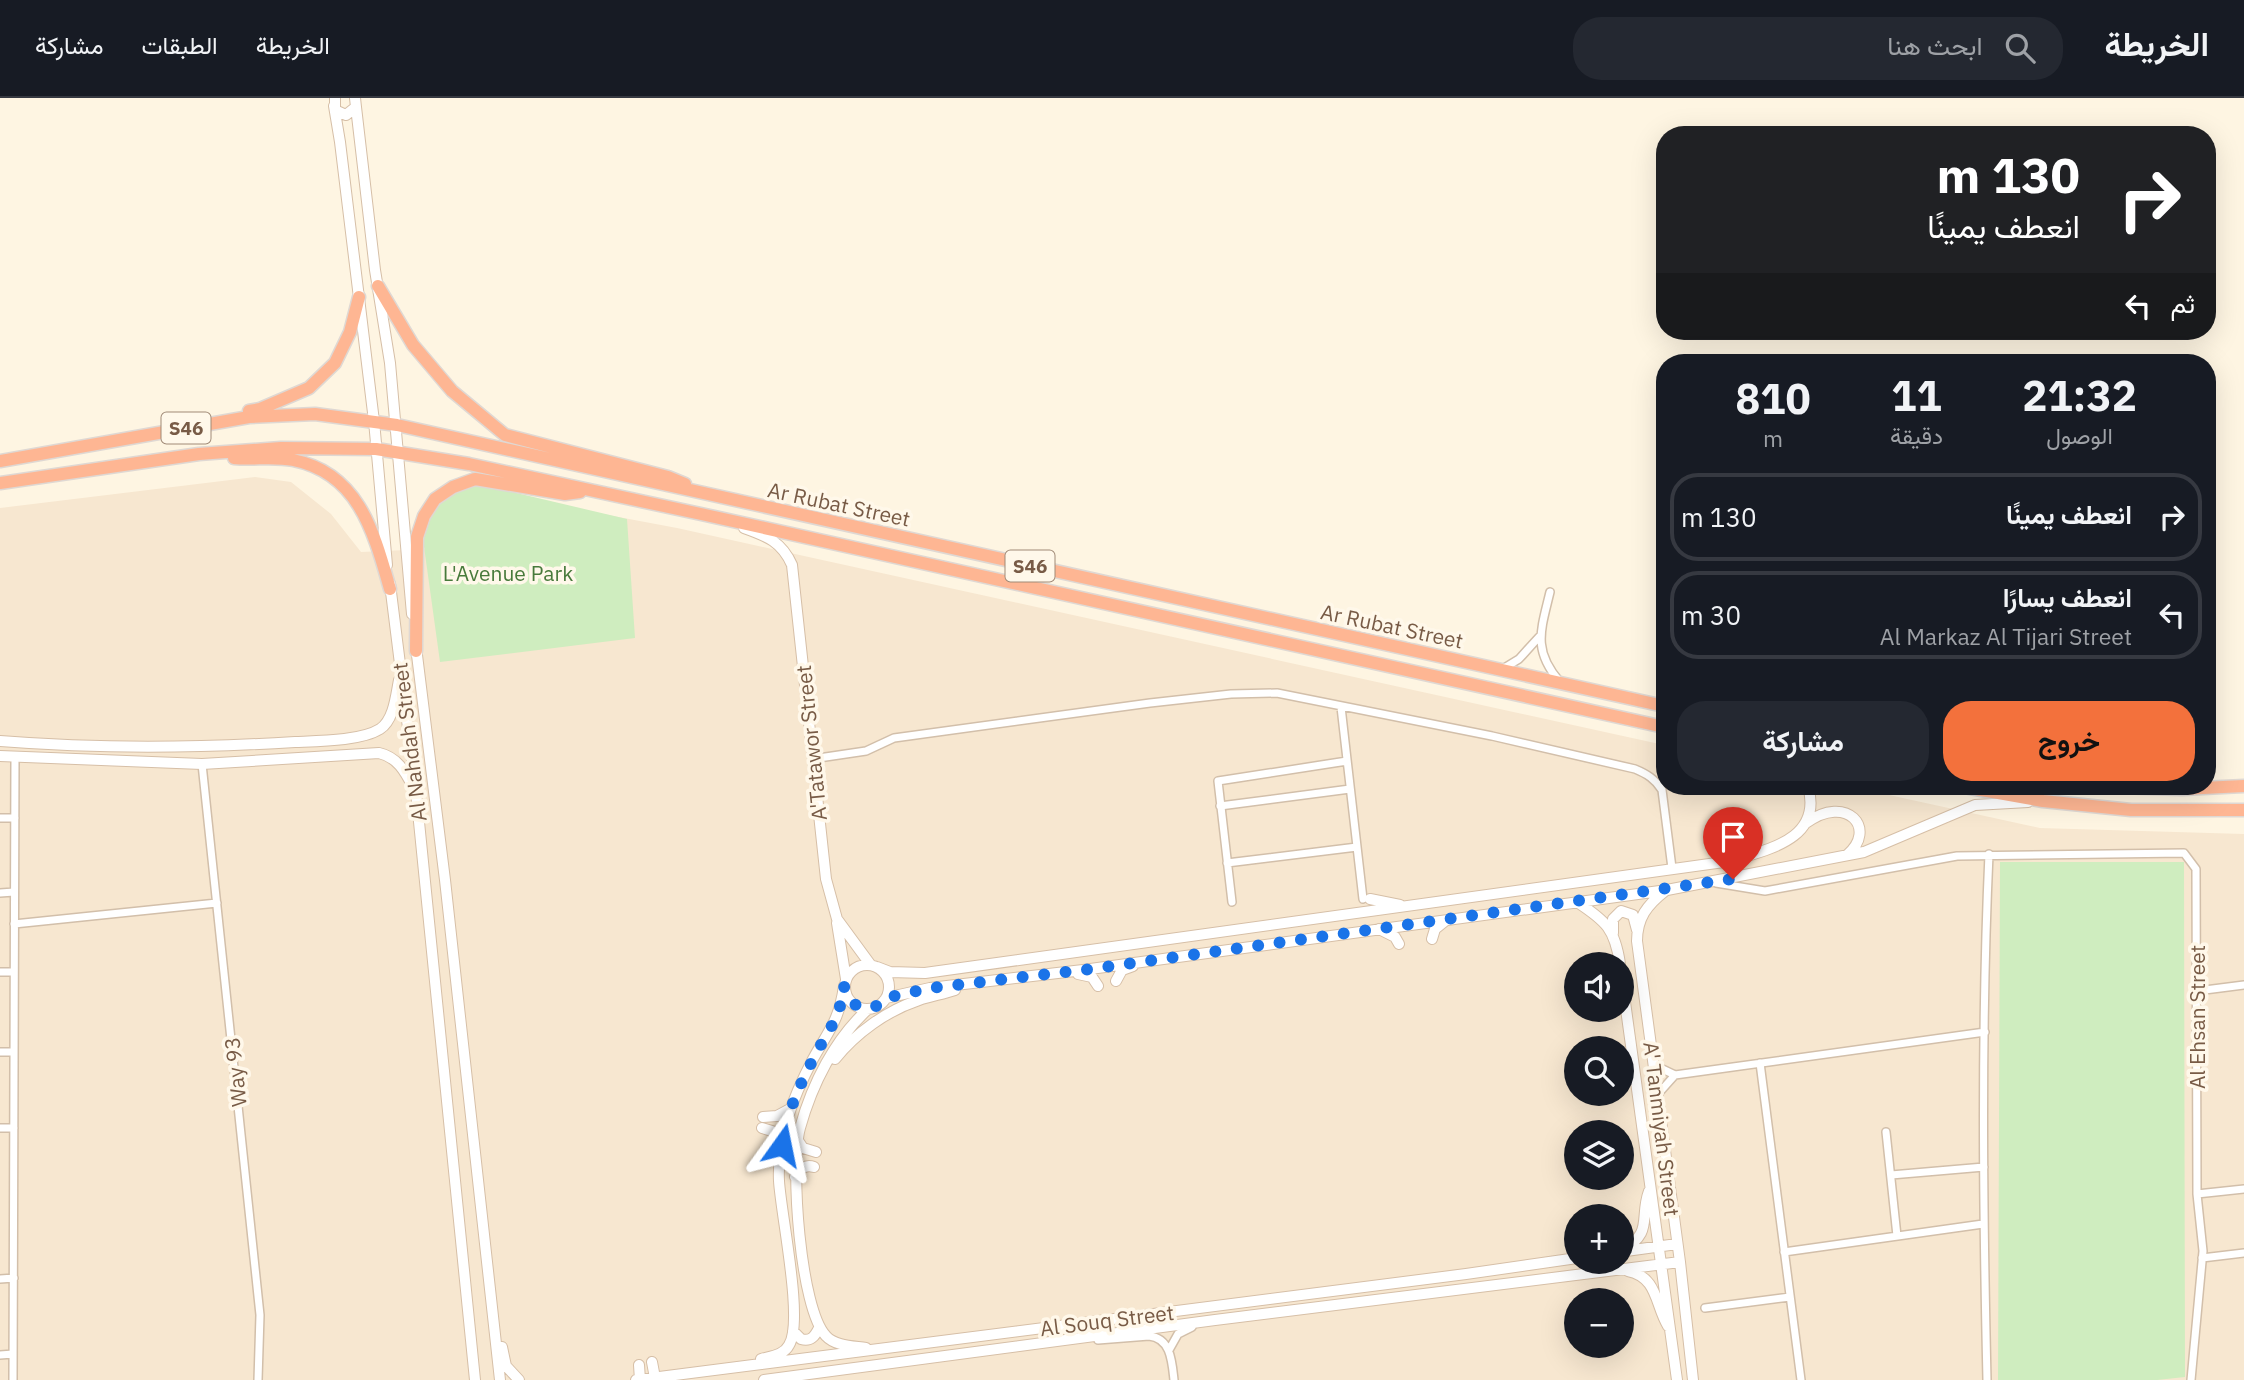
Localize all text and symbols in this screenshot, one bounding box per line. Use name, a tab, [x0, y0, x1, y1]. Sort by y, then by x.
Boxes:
search box	[1573, 17, 2063, 80]
text: الخريطة	[2105, 22, 2209, 65]
text: ابحث هنا	[1887, 28, 1983, 62]
text: مشاركة	[35, 29, 103, 61]
text: الطبقات	[141, 29, 218, 61]
text: الخريطة	[256, 29, 330, 61]
icon: search	[2001, 29, 2039, 67]
text: 130 m	[1936, 143, 2080, 206]
icon: right	[2104, 154, 2195, 245]
text: انعطف يمينًا	[1927, 205, 2080, 247]
text: ثم	[2171, 286, 2195, 320]
icon: left	[2119, 287, 2157, 325]
text: 11	[1891, 368, 1942, 423]
text: 21:32	[2022, 368, 2137, 423]
text: 810	[1735, 371, 1811, 426]
road number: S46	[162, 412, 210, 444]
text: دقيقة	[1890, 420, 1943, 450]
text: الوصول	[2046, 420, 2113, 450]
text: m	[1763, 423, 1783, 453]
street label: Ar Rubat Street	[765, 475, 913, 533]
text: انعطف يمينًا	[2006, 497, 2132, 531]
icon: right	[2153, 498, 2191, 536]
text: 130 m	[1681, 500, 1757, 534]
road number: S46	[1006, 551, 1054, 582]
park label: L'Avenue Park	[443, 559, 573, 587]
text: انعطف يسارًا	[2003, 580, 2132, 614]
icon: left	[2153, 596, 2191, 634]
street label: Ar Rubat Street	[1318, 597, 1466, 655]
text: 30 m	[1681, 598, 1741, 632]
text: Al Markaz Al Tijari Street	[1880, 621, 2132, 651]
street label: Al Nahdah Street	[385, 661, 433, 823]
street label: A'Tatawor Street	[789, 664, 833, 822]
button: مشاركة	[1677, 701, 1929, 781]
button: خروج	[1943, 701, 2195, 781]
pin	[1703, 807, 1763, 879]
icon: arrive	[1714, 818, 1752, 856]
street label: Al Ehsan Street	[2183, 945, 2211, 1089]
map controls	[1564, 952, 1634, 1358]
button: sound	[1564, 952, 1634, 1022]
street label: Way 93	[217, 1036, 253, 1108]
button: search	[1564, 1036, 1634, 1106]
street label: A' Tanmiyah Street	[1637, 1040, 1687, 1218]
position arrow	[745, 1108, 819, 1182]
button: layers	[1564, 1120, 1634, 1190]
button: +	[1564, 1204, 1634, 1274]
button: −	[1564, 1288, 1634, 1358]
street label: Al Souq Street	[1038, 1298, 1176, 1342]

